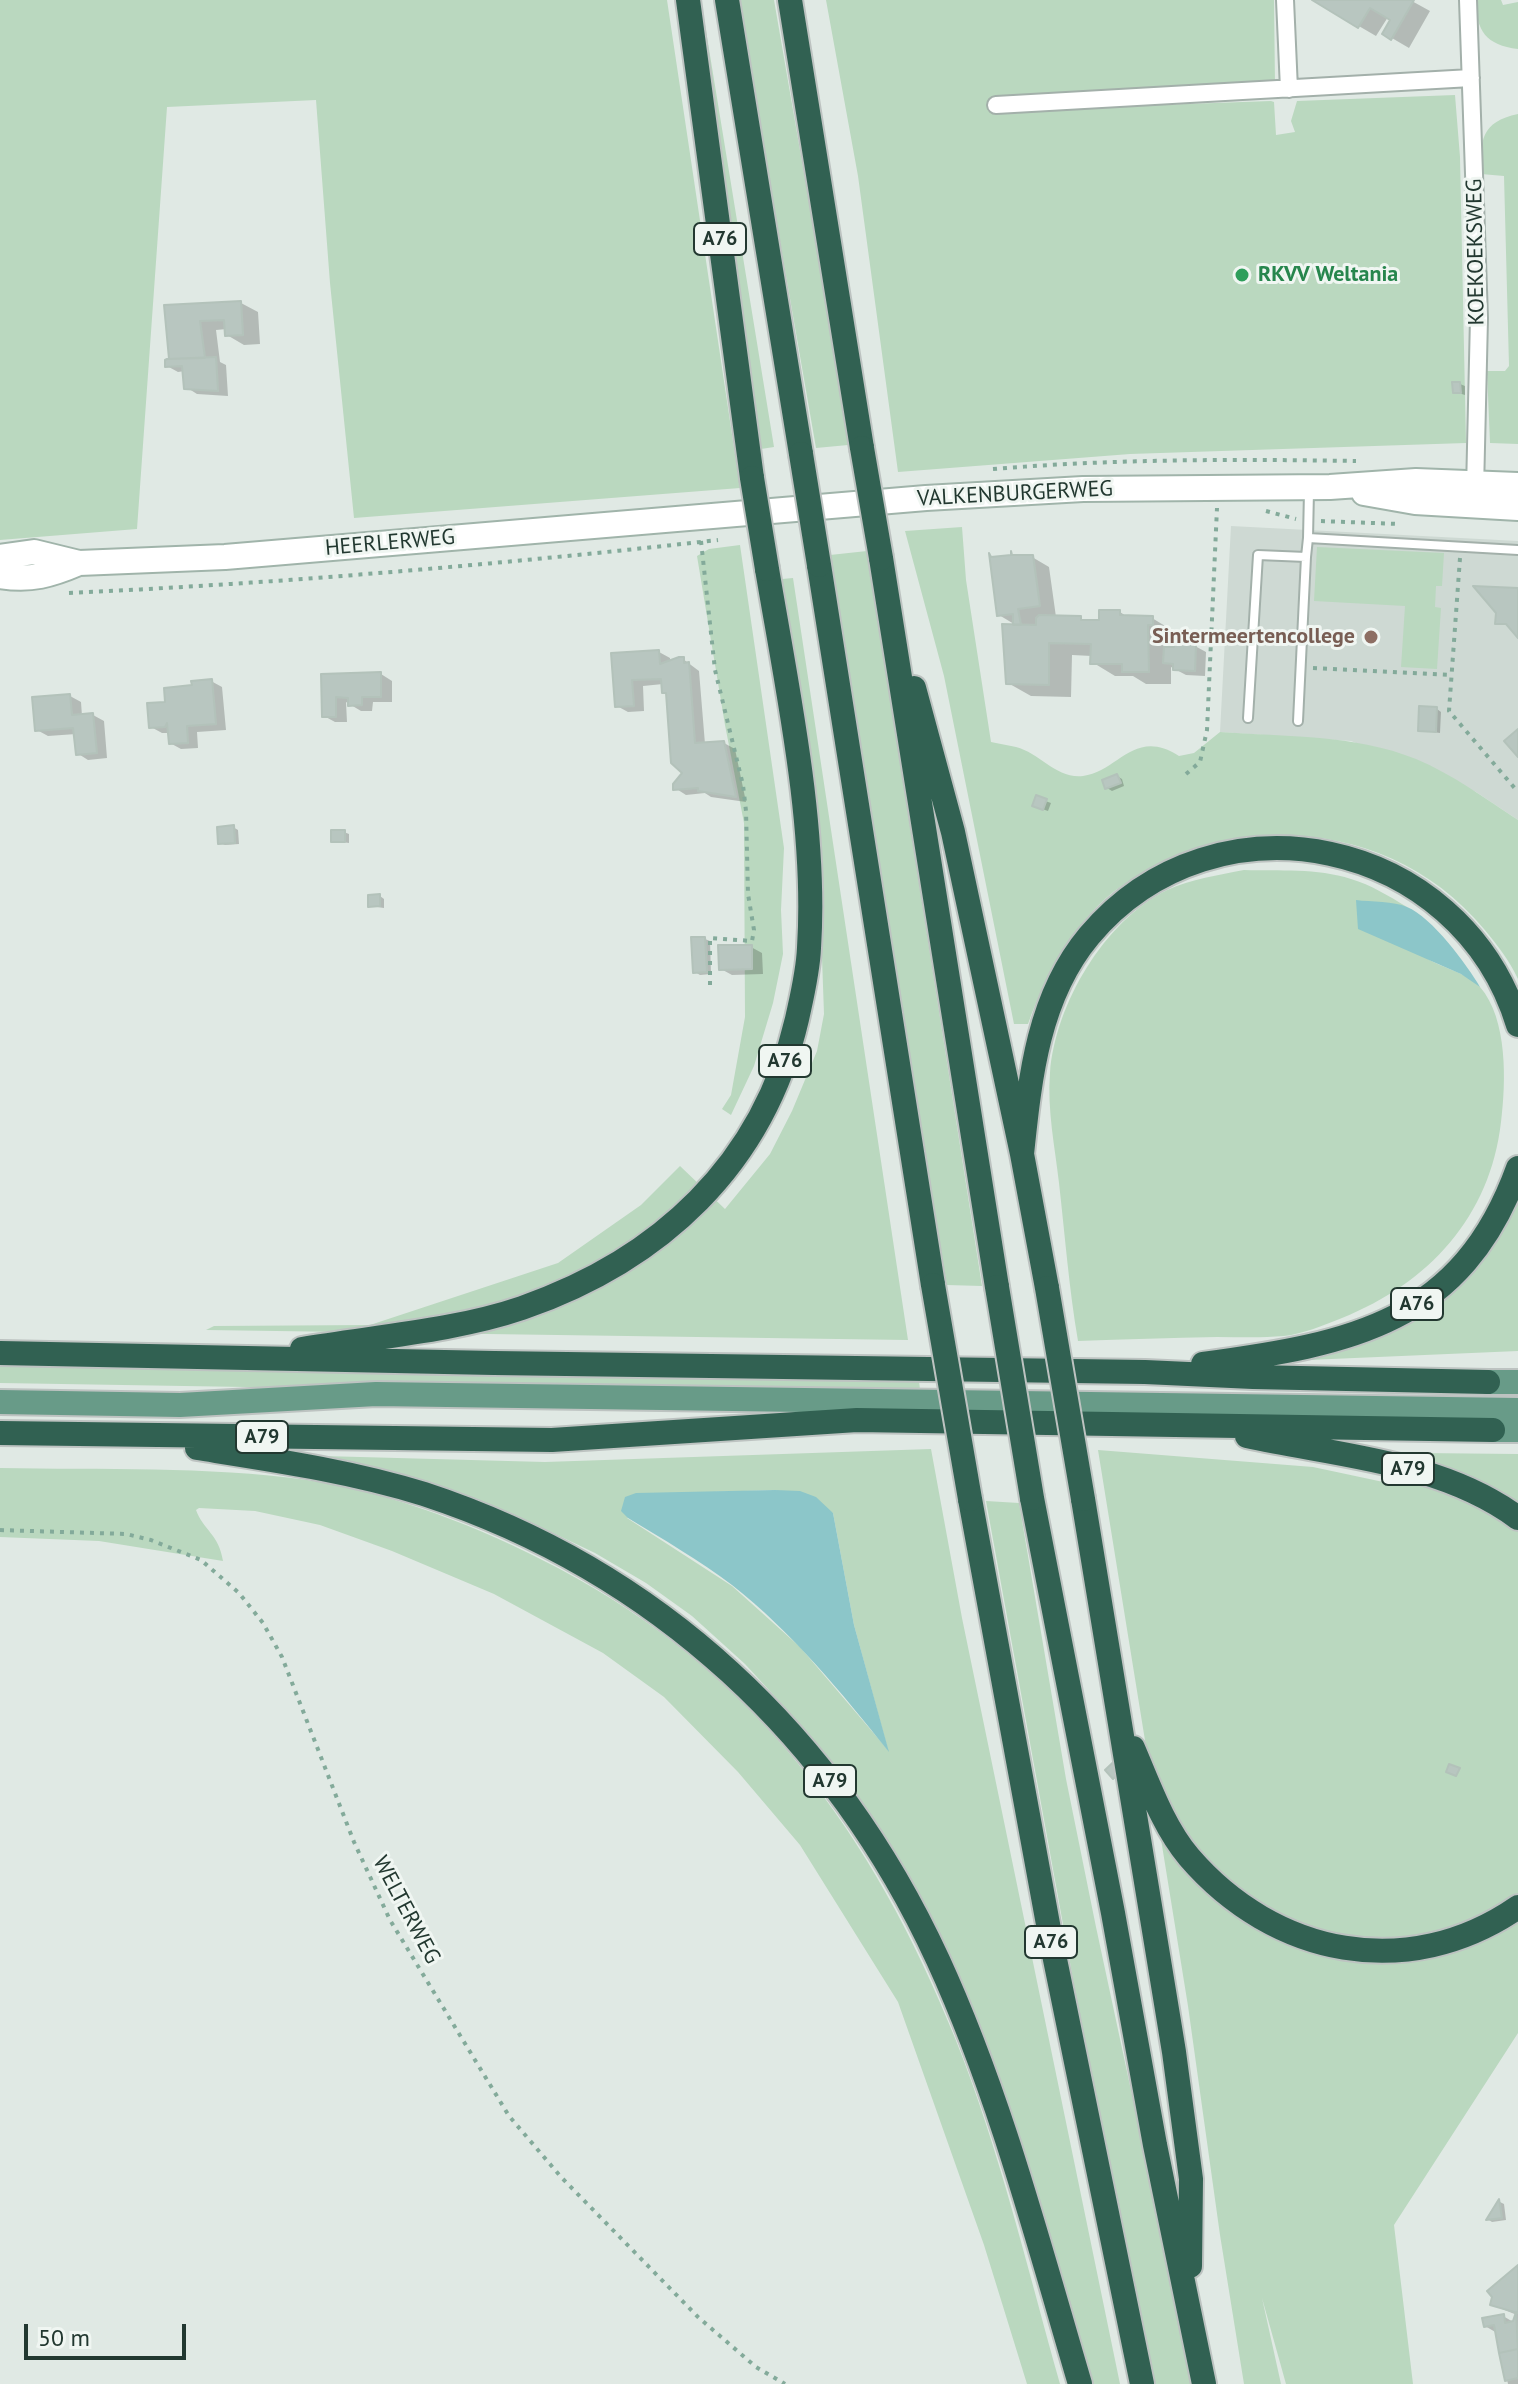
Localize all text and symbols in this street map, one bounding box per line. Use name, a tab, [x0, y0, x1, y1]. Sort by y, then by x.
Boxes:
street label: KOEKOEKSWEG	[1462, 178, 1490, 326]
road number: A76	[694, 223, 746, 255]
place label: RKVV Weltania	[1258, 262, 1398, 288]
marker: RKVV Weltania	[1233, 266, 1251, 284]
street label: VALKENBURGERWEG	[916, 476, 1114, 512]
street label: HEERLERWEG	[324, 524, 456, 562]
place label: Sintermeertencollege	[1152, 624, 1355, 650]
marker: Sintermeertencollege	[1362, 628, 1380, 646]
road number: A76	[759, 1045, 811, 1077]
road number: A76	[1391, 1288, 1443, 1320]
road number: A79	[236, 1421, 288, 1453]
road number: A79	[1382, 1453, 1434, 1485]
road number: A79	[804, 1765, 856, 1797]
street label: WELTERWEG	[367, 1852, 445, 1968]
road number: A76	[1025, 1926, 1077, 1958]
scale bar	[28, 2308, 190, 2358]
text: 50 m	[38, 2322, 90, 2353]

